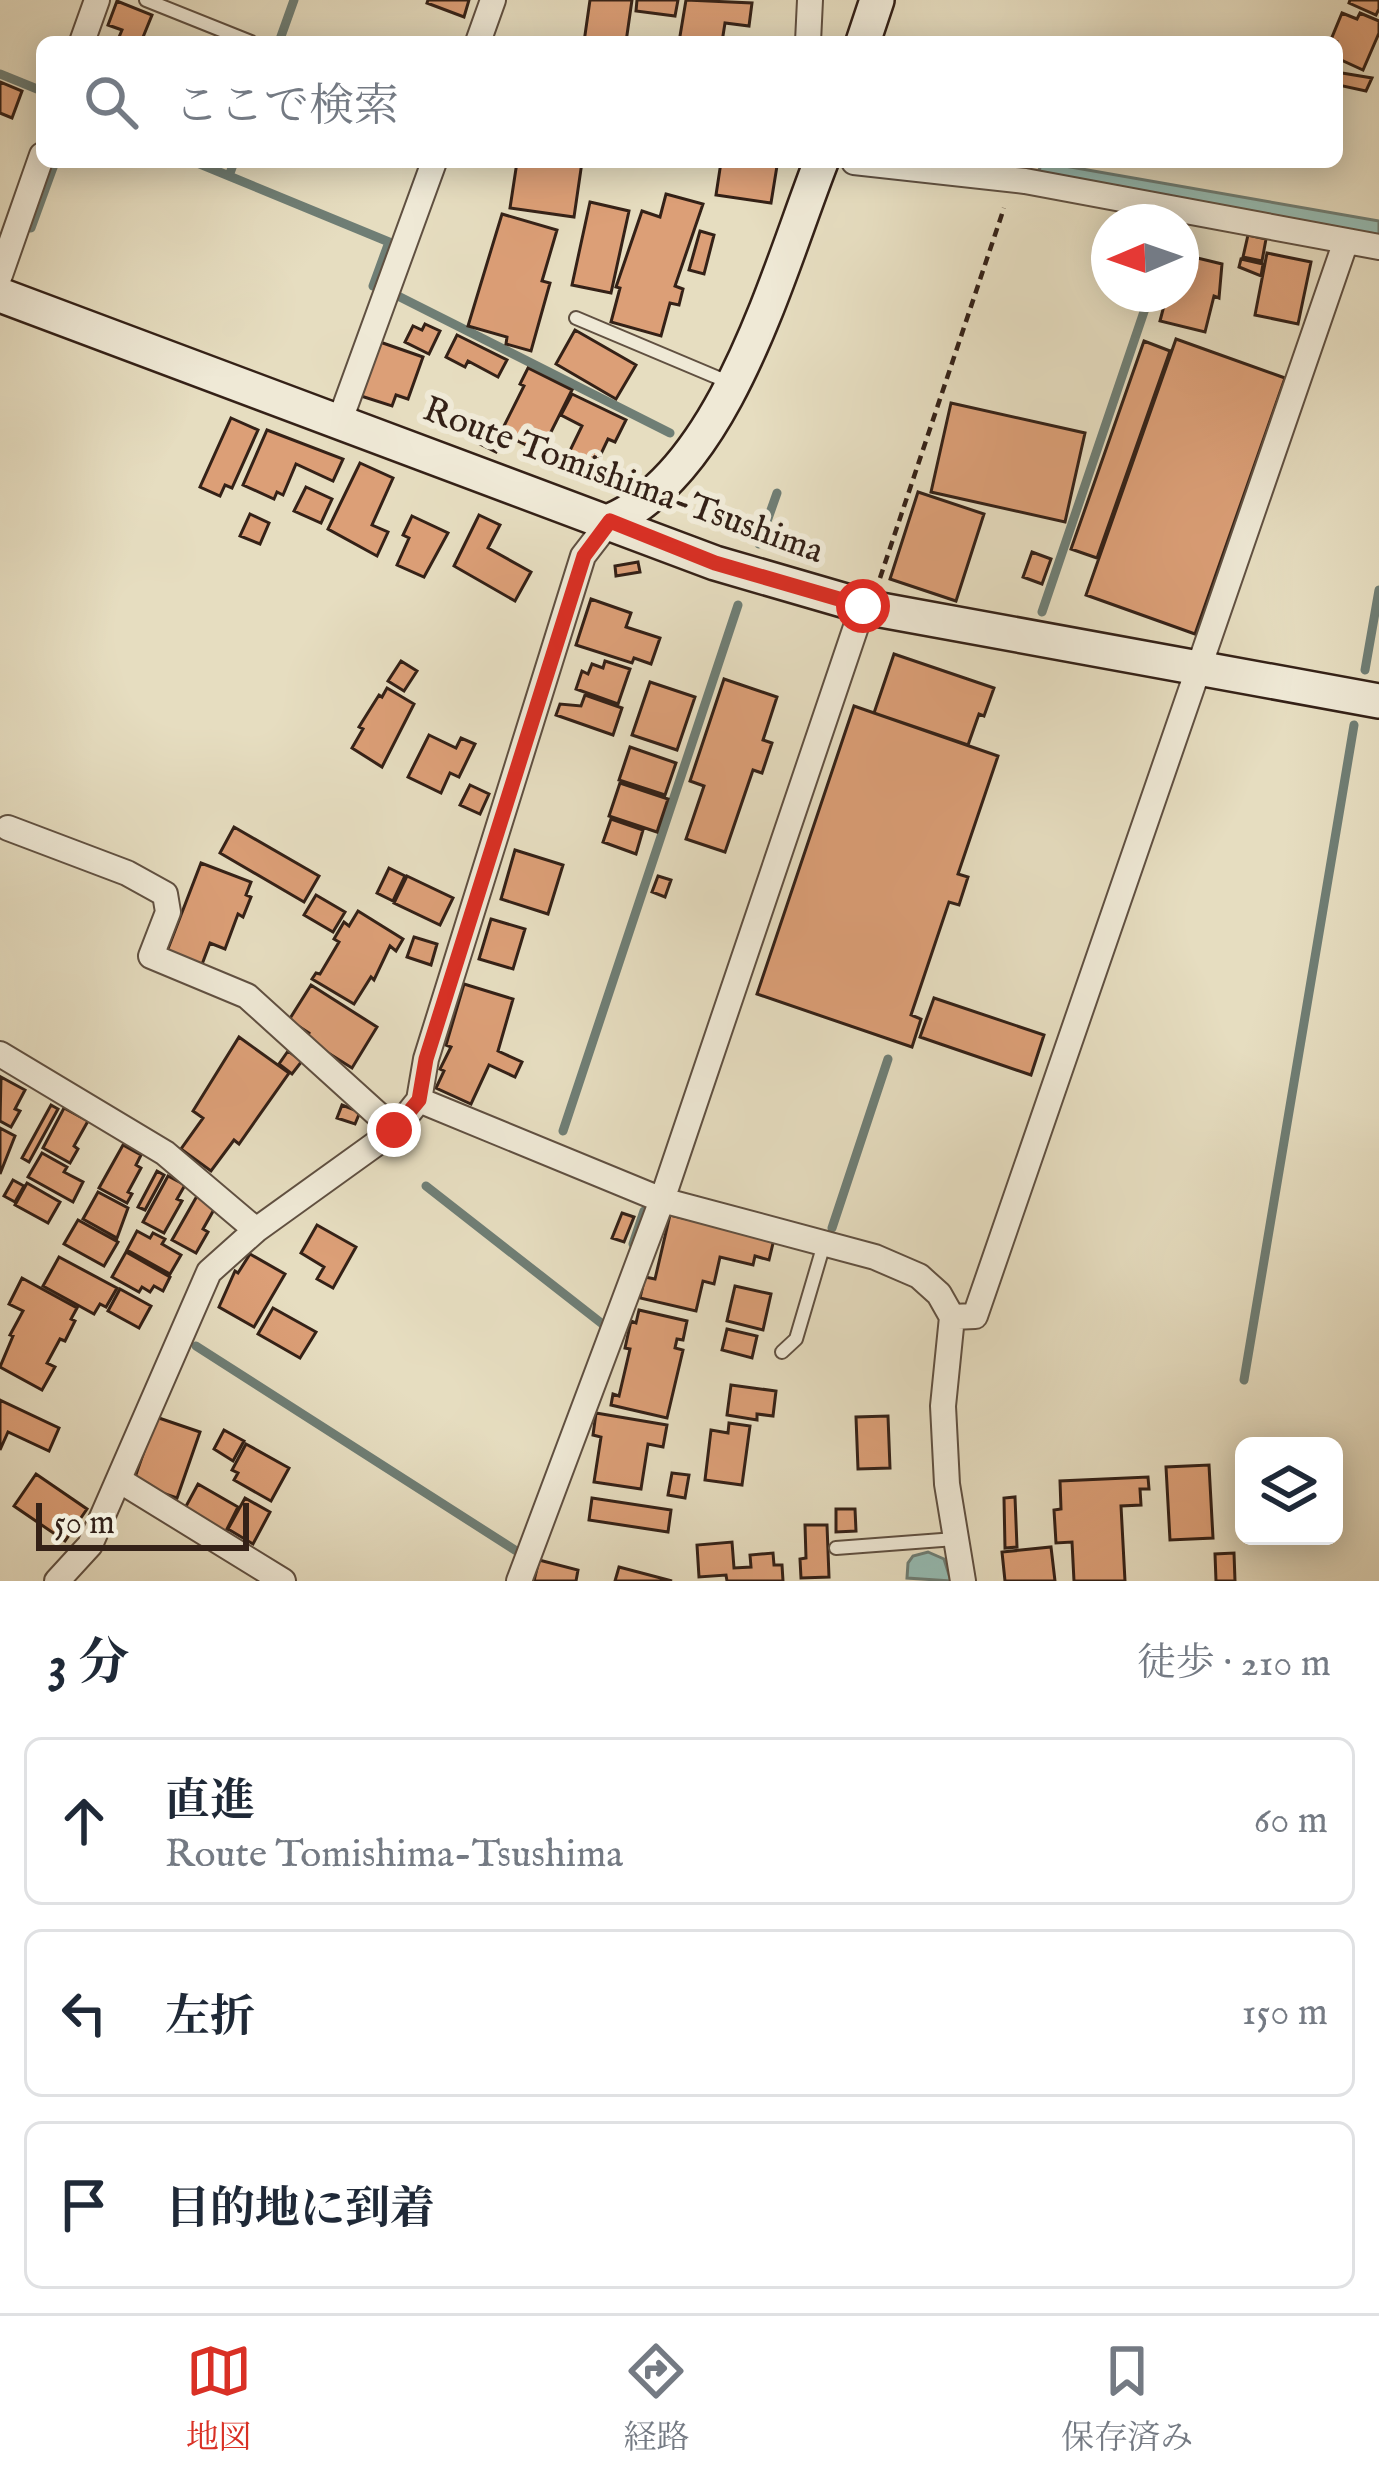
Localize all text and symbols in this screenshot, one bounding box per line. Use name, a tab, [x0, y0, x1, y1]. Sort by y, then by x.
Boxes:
search box	[36, 36, 1343, 168]
icon: search	[78, 69, 144, 135]
text: ここで検索	[174, 79, 399, 136]
north arrow	[1091, 204, 1199, 312]
street label: Route Tomishima-Tsushima	[416, 387, 830, 575]
route start	[836, 579, 890, 633]
route end	[367, 1103, 421, 1157]
map controls	[1235, 1437, 1343, 1545]
button: layers	[1235, 1437, 1343, 1545]
scale bar	[36, 1497, 249, 1550]
text: 50 m	[54, 1503, 115, 1545]
text: 3 分	[48, 1633, 129, 1698]
text: 徒歩 · 210 m	[1137, 1640, 1331, 1689]
text: 直進	[165, 1774, 255, 1831]
icon: ahead	[51, 1788, 117, 1854]
text: 60 m	[1254, 1797, 1328, 1846]
text: Route Tomishima-Tsushima	[165, 1831, 623, 1880]
icon: left	[51, 1980, 117, 2046]
text: 150 m	[1242, 1989, 1328, 2038]
text: 左折	[165, 1990, 255, 2047]
icon: arrive	[51, 2172, 117, 2238]
text: 目的地に到着	[165, 2182, 435, 2239]
tab: 地図	[186, 2338, 252, 2460]
tab: 経路	[623, 2338, 689, 2460]
tab: 保存済み	[1061, 2338, 1193, 2460]

